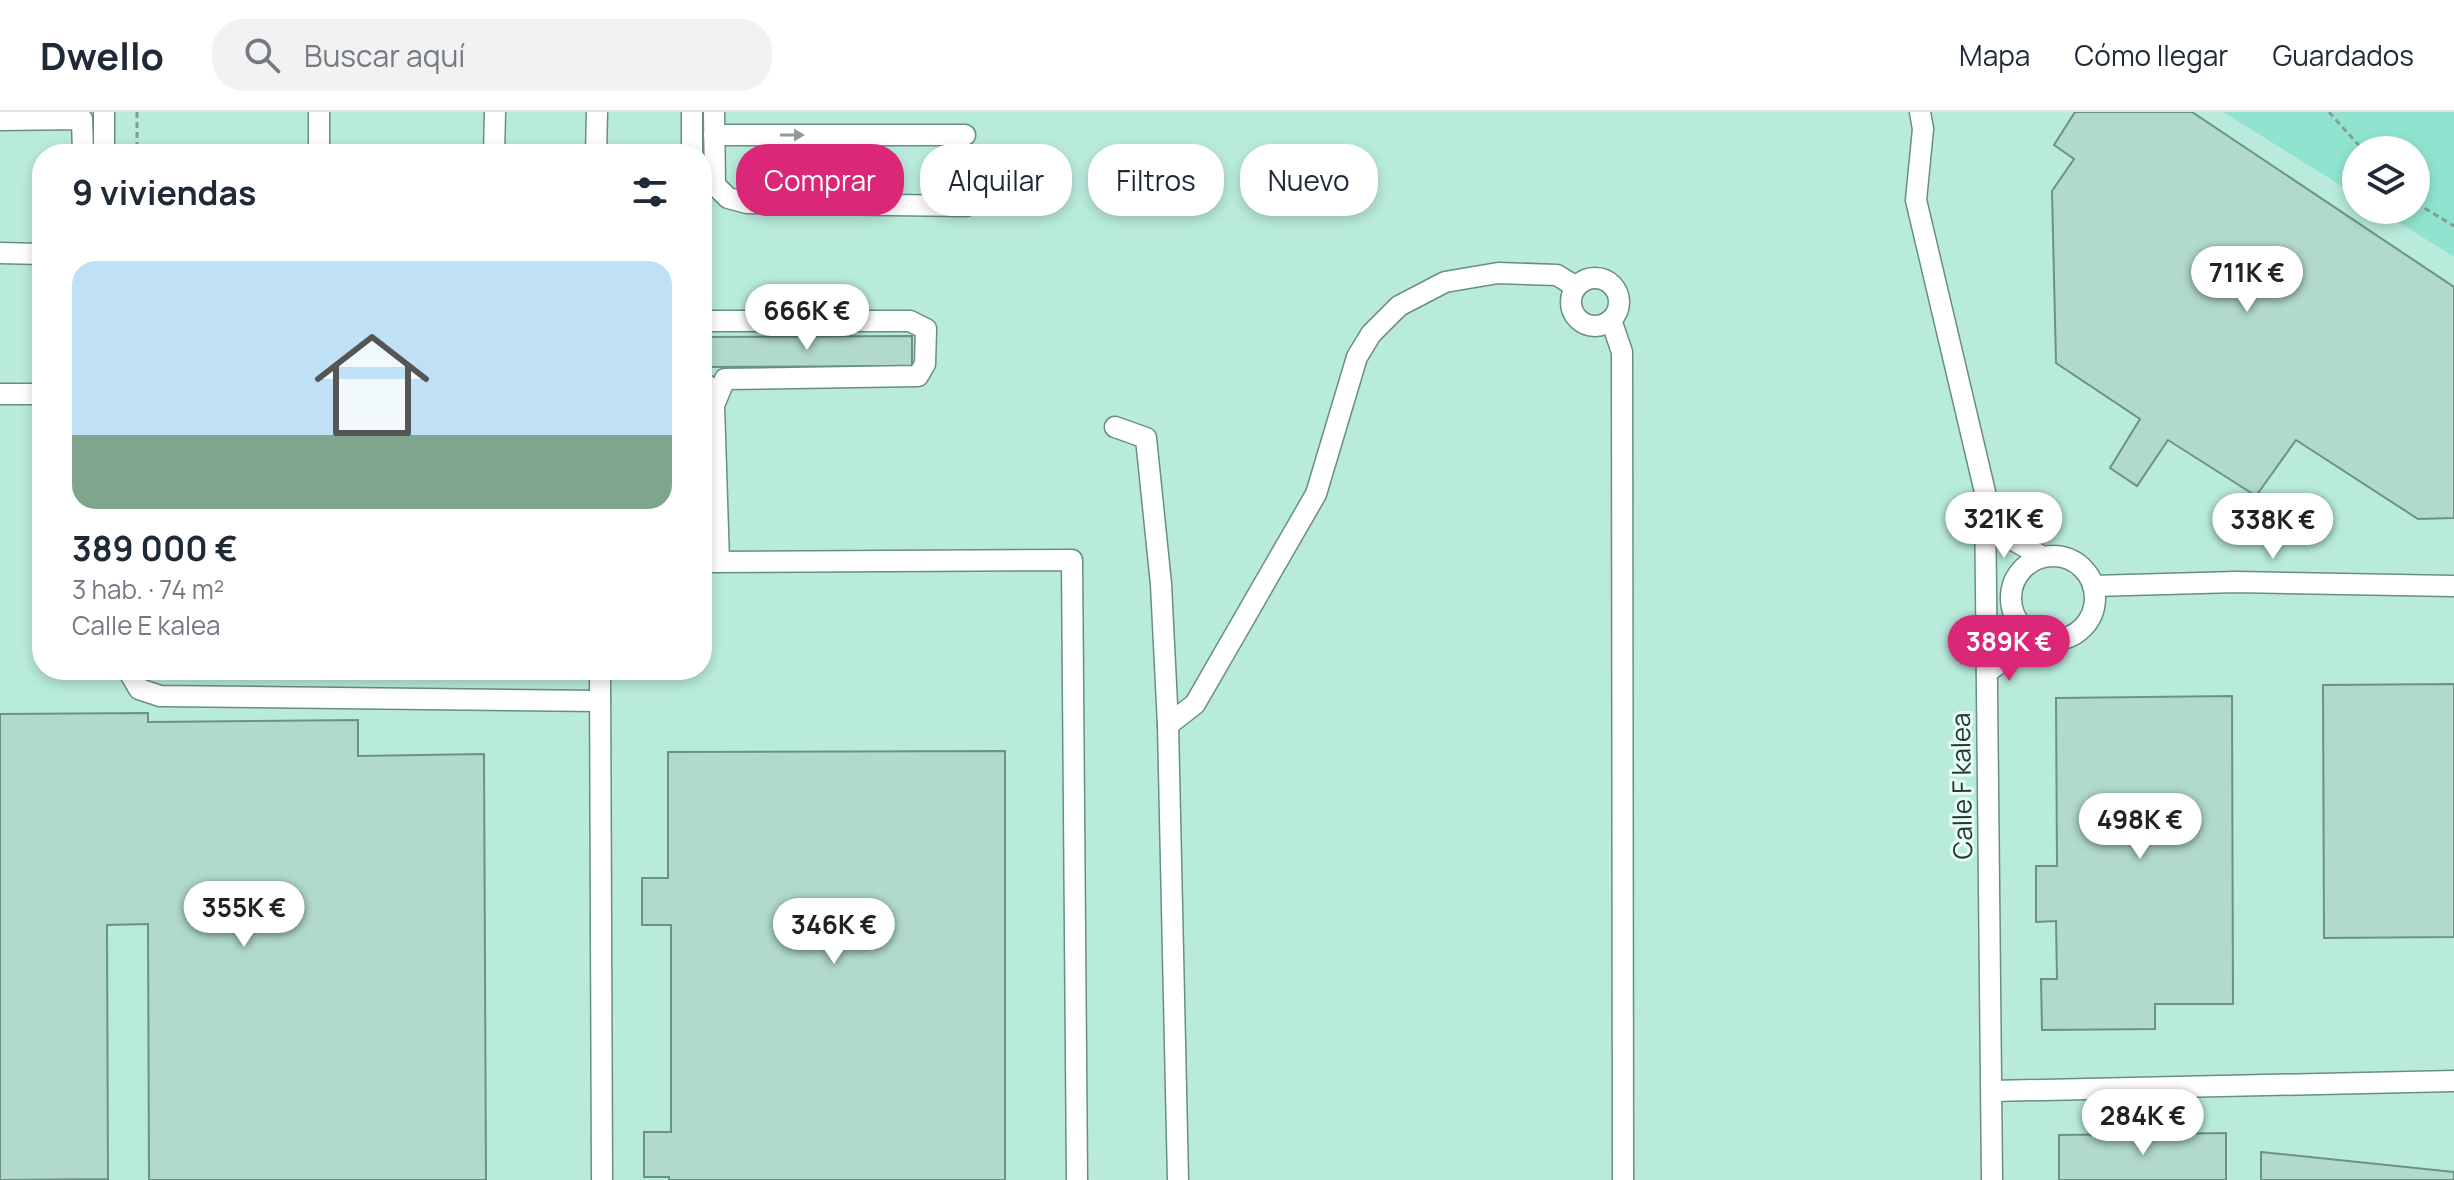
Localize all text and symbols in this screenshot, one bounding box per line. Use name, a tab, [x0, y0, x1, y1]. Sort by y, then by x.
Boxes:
search box	[212, 19, 772, 91]
text: Dwello	[40, 29, 164, 81]
icon: search	[240, 33, 284, 77]
text: Buscar aquí	[304, 35, 465, 76]
text: Mapa	[1959, 36, 2030, 74]
text: Cómo llegar	[2074, 36, 2228, 74]
text: Guardados	[2272, 36, 2414, 74]
one-way arrow	[780, 129, 805, 141]
map controls	[2342, 136, 2430, 224]
button: layers	[2342, 136, 2430, 224]
chip: Comprar	[736, 144, 904, 216]
chip: Alquilar	[920, 144, 1072, 216]
chip: Filtros	[1088, 144, 1224, 216]
chip: Nuevo	[1240, 144, 1378, 216]
text: 9 viviendas	[72, 169, 257, 215]
icon: filters	[628, 170, 672, 214]
pin: 711K €	[2182, 246, 2312, 314]
text: 711K €	[2209, 254, 2285, 290]
pin: 666K €	[742, 284, 872, 352]
text: 666K €	[763, 292, 851, 328]
icon: home	[300, 313, 444, 457]
pin: 321K €	[1939, 492, 2069, 560]
pin: 338K €	[2208, 493, 2338, 561]
text: 321K €	[1963, 500, 2045, 536]
text: 338K €	[2230, 501, 2316, 537]
text: 389 000 €	[72, 525, 238, 571]
text: 3 hab. · 74 m²	[72, 571, 224, 607]
text: Calle E kalea	[72, 607, 220, 643]
pin: 389K €	[1944, 615, 2074, 683]
text: 389K €	[1966, 623, 2052, 659]
street label: Calle F kalea	[1942, 712, 1980, 860]
pin: 498K €	[2075, 793, 2205, 861]
text: 498K €	[2097, 801, 2183, 837]
pin: 355K €	[179, 881, 309, 949]
text: 355K €	[202, 889, 286, 925]
pin: 346K €	[769, 898, 899, 966]
text: 346K €	[791, 906, 877, 942]
pin: 284K €	[2078, 1089, 2208, 1157]
text: 284K €	[2100, 1097, 2186, 1133]

